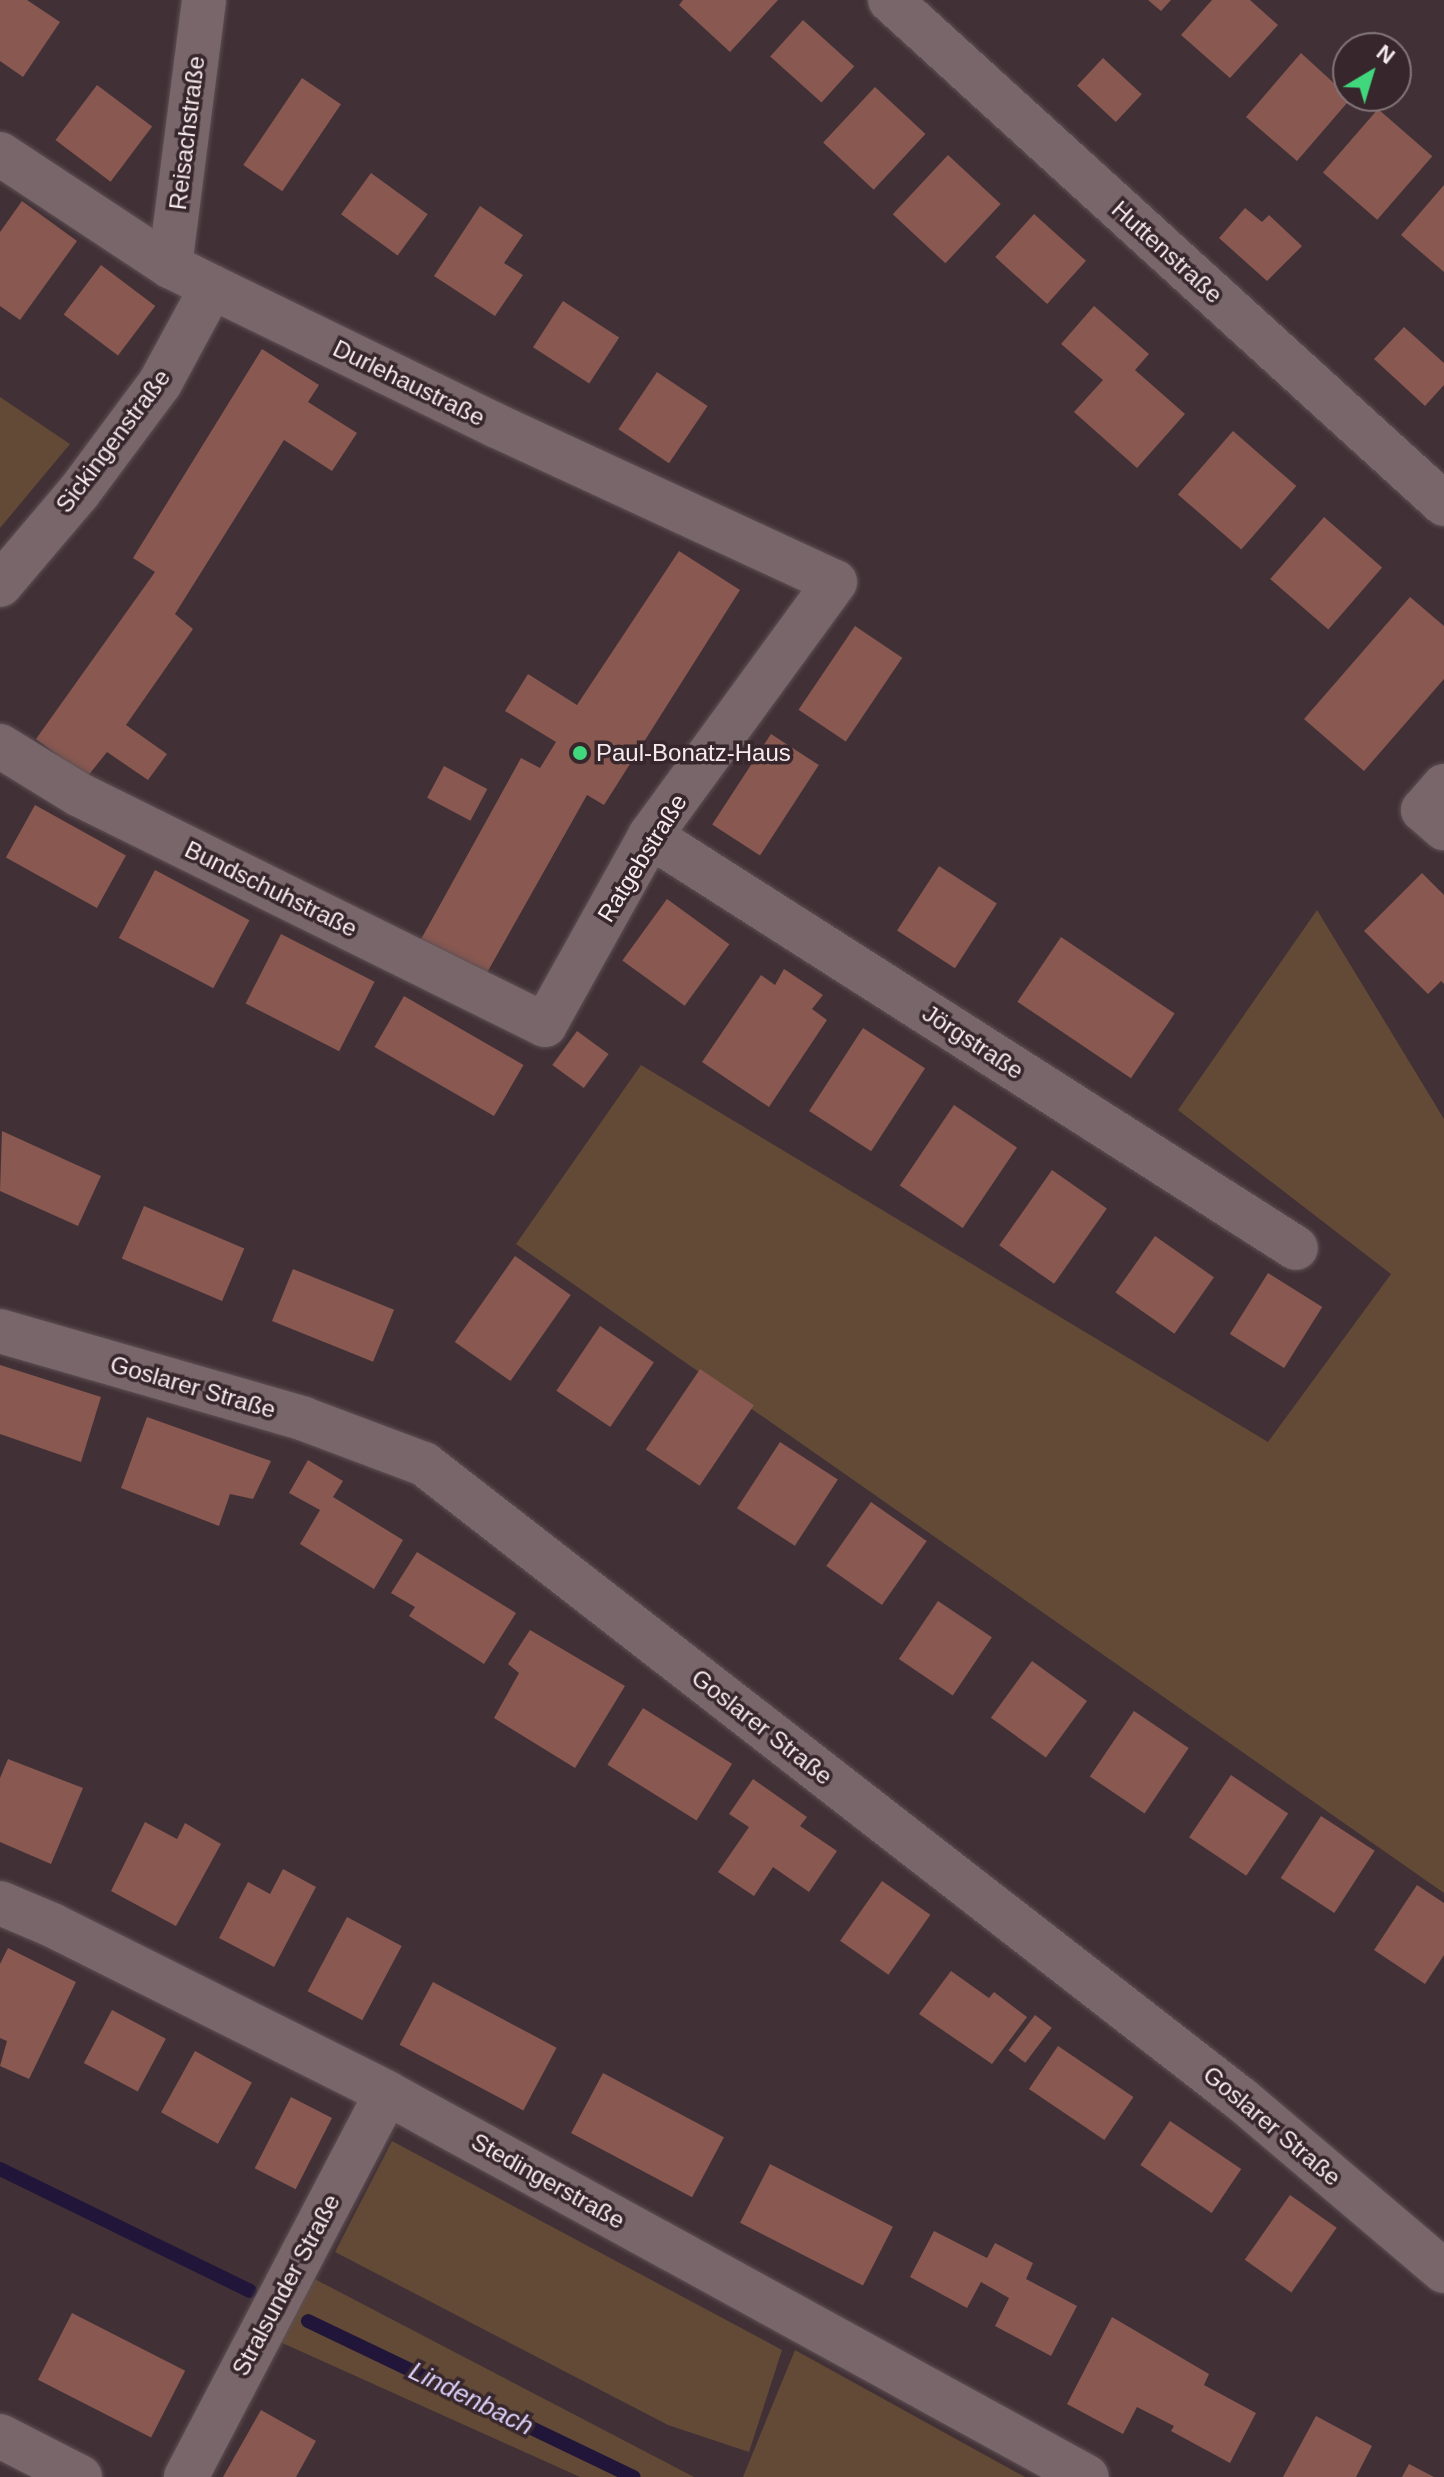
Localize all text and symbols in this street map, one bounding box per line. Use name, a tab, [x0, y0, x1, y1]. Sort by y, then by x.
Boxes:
north arrow	[1332, 32, 1412, 112]
text: N	[1372, 40, 1400, 69]
street label: Reisachstraße	[163, 54, 211, 212]
street label: Huttenstraße	[1106, 195, 1228, 309]
street label: Durlehaustraße	[328, 334, 490, 432]
street label: Sickingenstraße	[50, 364, 176, 518]
place label: Paul-Bonatz-Haus	[596, 739, 791, 767]
marker: Paul-Bonatz-Haus	[571, 744, 589, 762]
street label: Ratgebstraße	[591, 789, 693, 927]
street label: Bundschuhstraße	[180, 835, 362, 943]
street label: Jörgstraße	[917, 999, 1029, 1085]
street label: Goslarer Straße	[107, 1350, 279, 1424]
street label: Goslarer Straße	[686, 1663, 838, 1791]
street label: Goslarer Straße	[1197, 2060, 1347, 2192]
street label: Stedingerstraße	[466, 2127, 630, 2235]
street label: Stralsunder Straße	[226, 2189, 346, 2381]
water label: Lindenbach	[404, 2356, 538, 2442]

